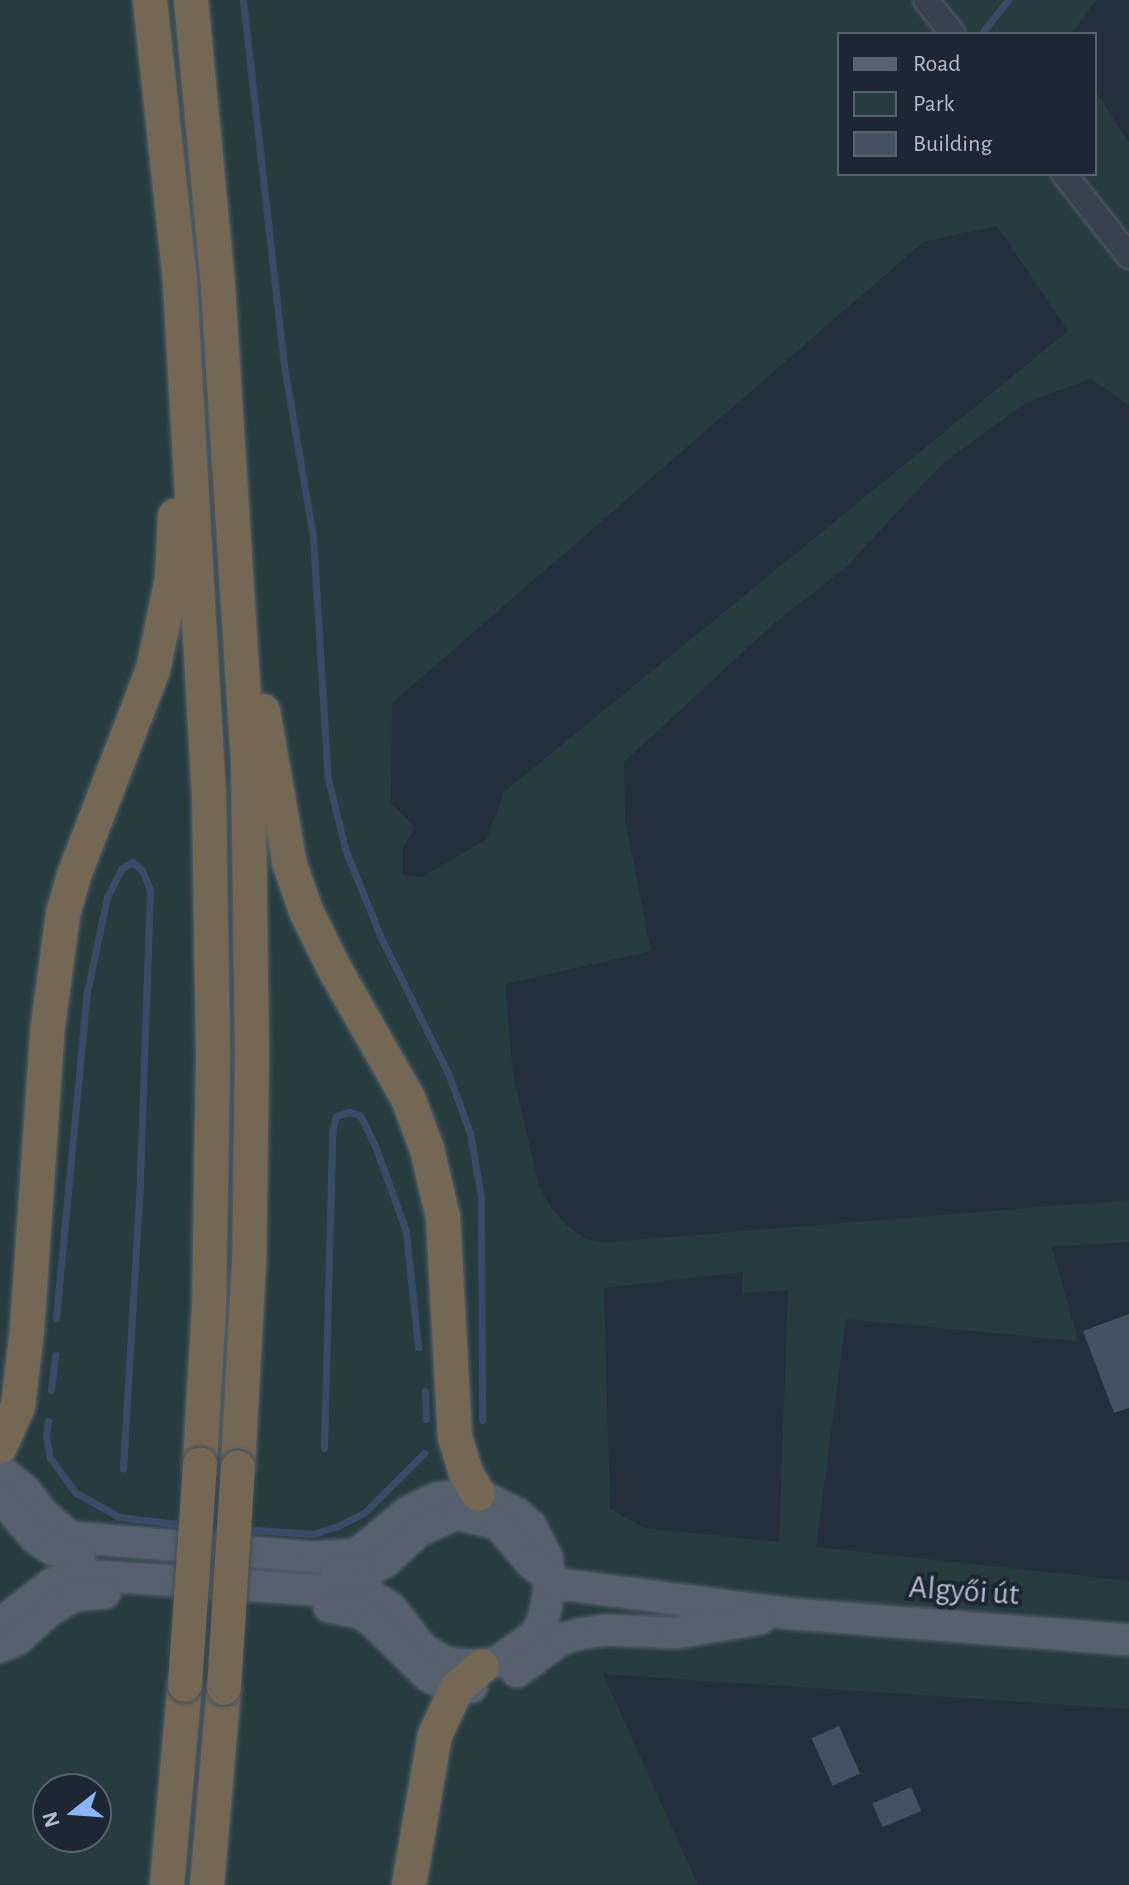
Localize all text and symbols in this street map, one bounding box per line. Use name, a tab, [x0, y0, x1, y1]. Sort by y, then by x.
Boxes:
legend	[837, 32, 1097, 176]
text: Road	[913, 52, 961, 76]
text: Park	[913, 92, 954, 116]
text: Building	[913, 132, 992, 156]
street label: Algyői út	[908, 1568, 1020, 1614]
north arrow	[32, 1773, 112, 1853]
text: N	[38, 1809, 64, 1830]

